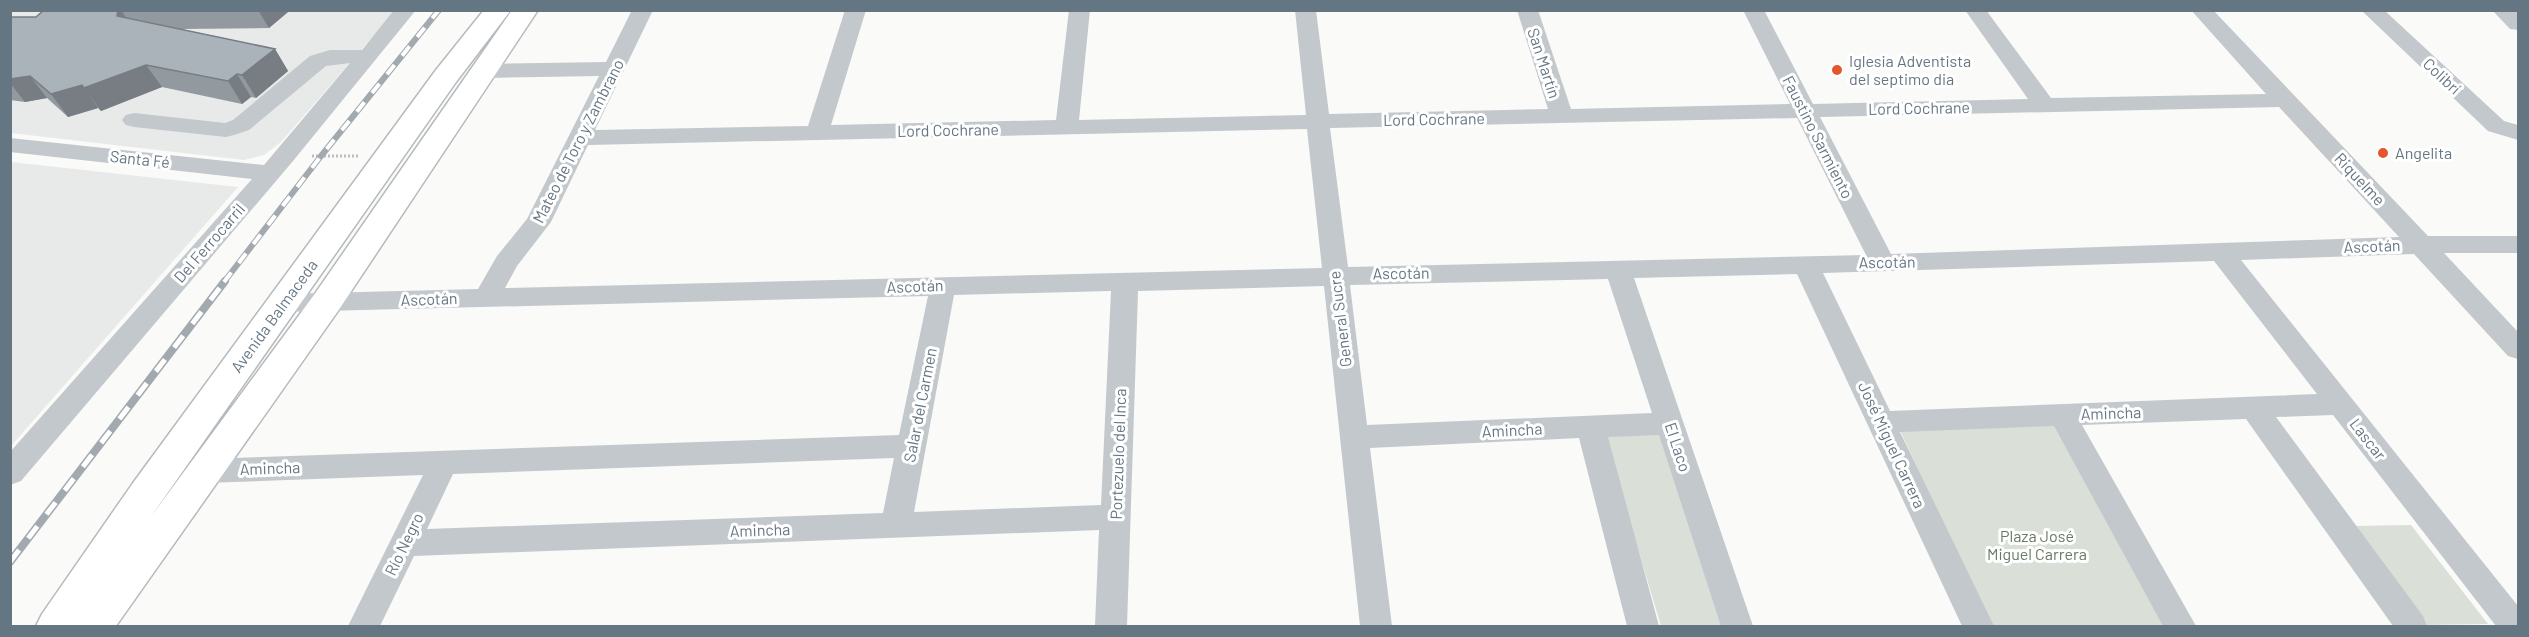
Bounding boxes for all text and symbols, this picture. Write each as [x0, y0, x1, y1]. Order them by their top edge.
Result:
street label: San Martín [1524, 25, 1565, 100]
place label: Iglesia Adventista del septimo dia [1849, 51, 1971, 88]
street label: Colibrí [2420, 54, 2465, 98]
street label: Mateo de Toro y Zambrano [528, 56, 627, 226]
marker: Iglesia Adventista del septimo dia [1830, 63, 1844, 77]
street label: Faustino Sarmiento [1779, 72, 1858, 201]
street label: Lord Cochrane [1868, 97, 1970, 118]
street label: Lord Cochrane [1383, 108, 1485, 129]
street label: Lord Cochrane [897, 119, 999, 140]
place label: Angelita [2395, 143, 2452, 162]
street label: Santa Fé [109, 146, 171, 171]
marker: Angelita [2376, 146, 2390, 160]
street label: Riquelme [2331, 148, 2390, 209]
street label: Del Ferrocarril [169, 199, 248, 286]
street label: Ascotán [2343, 235, 2401, 256]
street label: Ascotán [1858, 252, 1916, 271]
street label: Avenida Balmaceda [226, 256, 321, 376]
street label: Ascotán [1372, 263, 1430, 282]
street label: General Sucre [1324, 270, 1355, 368]
street label: Ascotán [886, 275, 944, 296]
street label: Ascotán [400, 288, 458, 309]
street label: Salar del Carmen [899, 346, 940, 464]
street label: José Miguel Carrera [1855, 379, 1930, 511]
street label: Portezuelo del Inca [1106, 388, 1129, 520]
street label: Amincha [2080, 402, 2142, 423]
street label: Lascar [2346, 414, 2391, 463]
street label: Amincha [1481, 418, 1543, 441]
street label: El Laco [1662, 420, 1695, 474]
street label: Amincha [239, 457, 301, 478]
street label: Río Negro [380, 509, 427, 578]
street label: Amincha [729, 519, 791, 540]
park label: Plaza José Miguel Carrera [1987, 526, 2087, 563]

